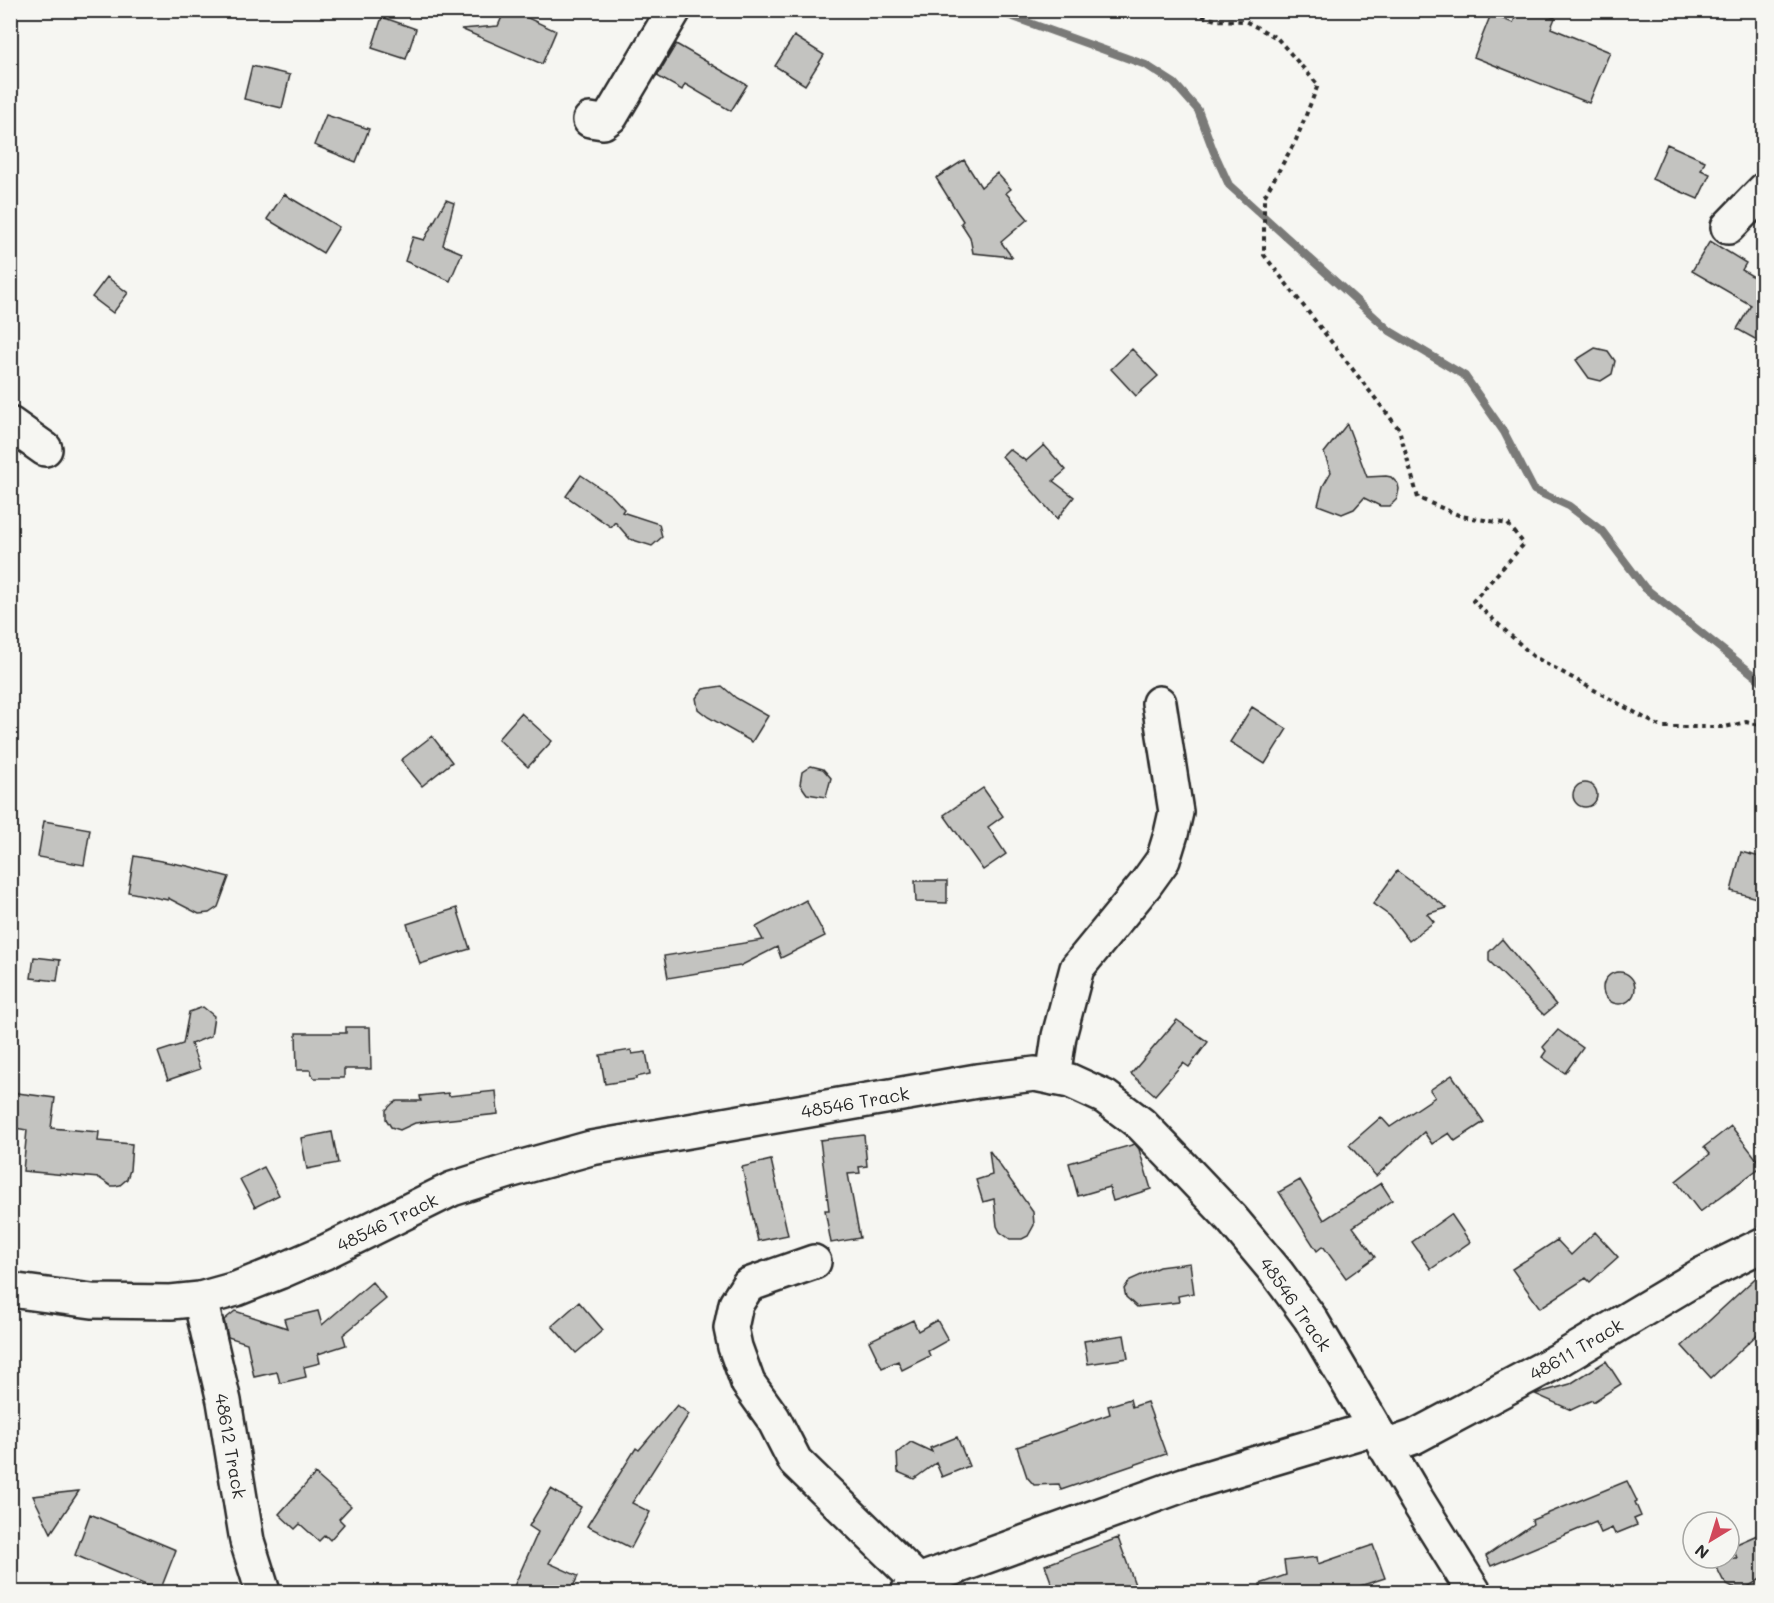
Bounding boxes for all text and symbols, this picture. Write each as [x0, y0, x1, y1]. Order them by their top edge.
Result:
street label: 48546 Track [799, 1081, 911, 1123]
street label: 48546 Track [332, 1187, 442, 1257]
street label: 48546 Track [1255, 1252, 1337, 1356]
street label: 48611 Track [1525, 1312, 1627, 1386]
street label: 48612 Track [210, 1391, 252, 1501]
north arrow [1681, 1510, 1741, 1570]
text: N [1690, 1540, 1713, 1564]

